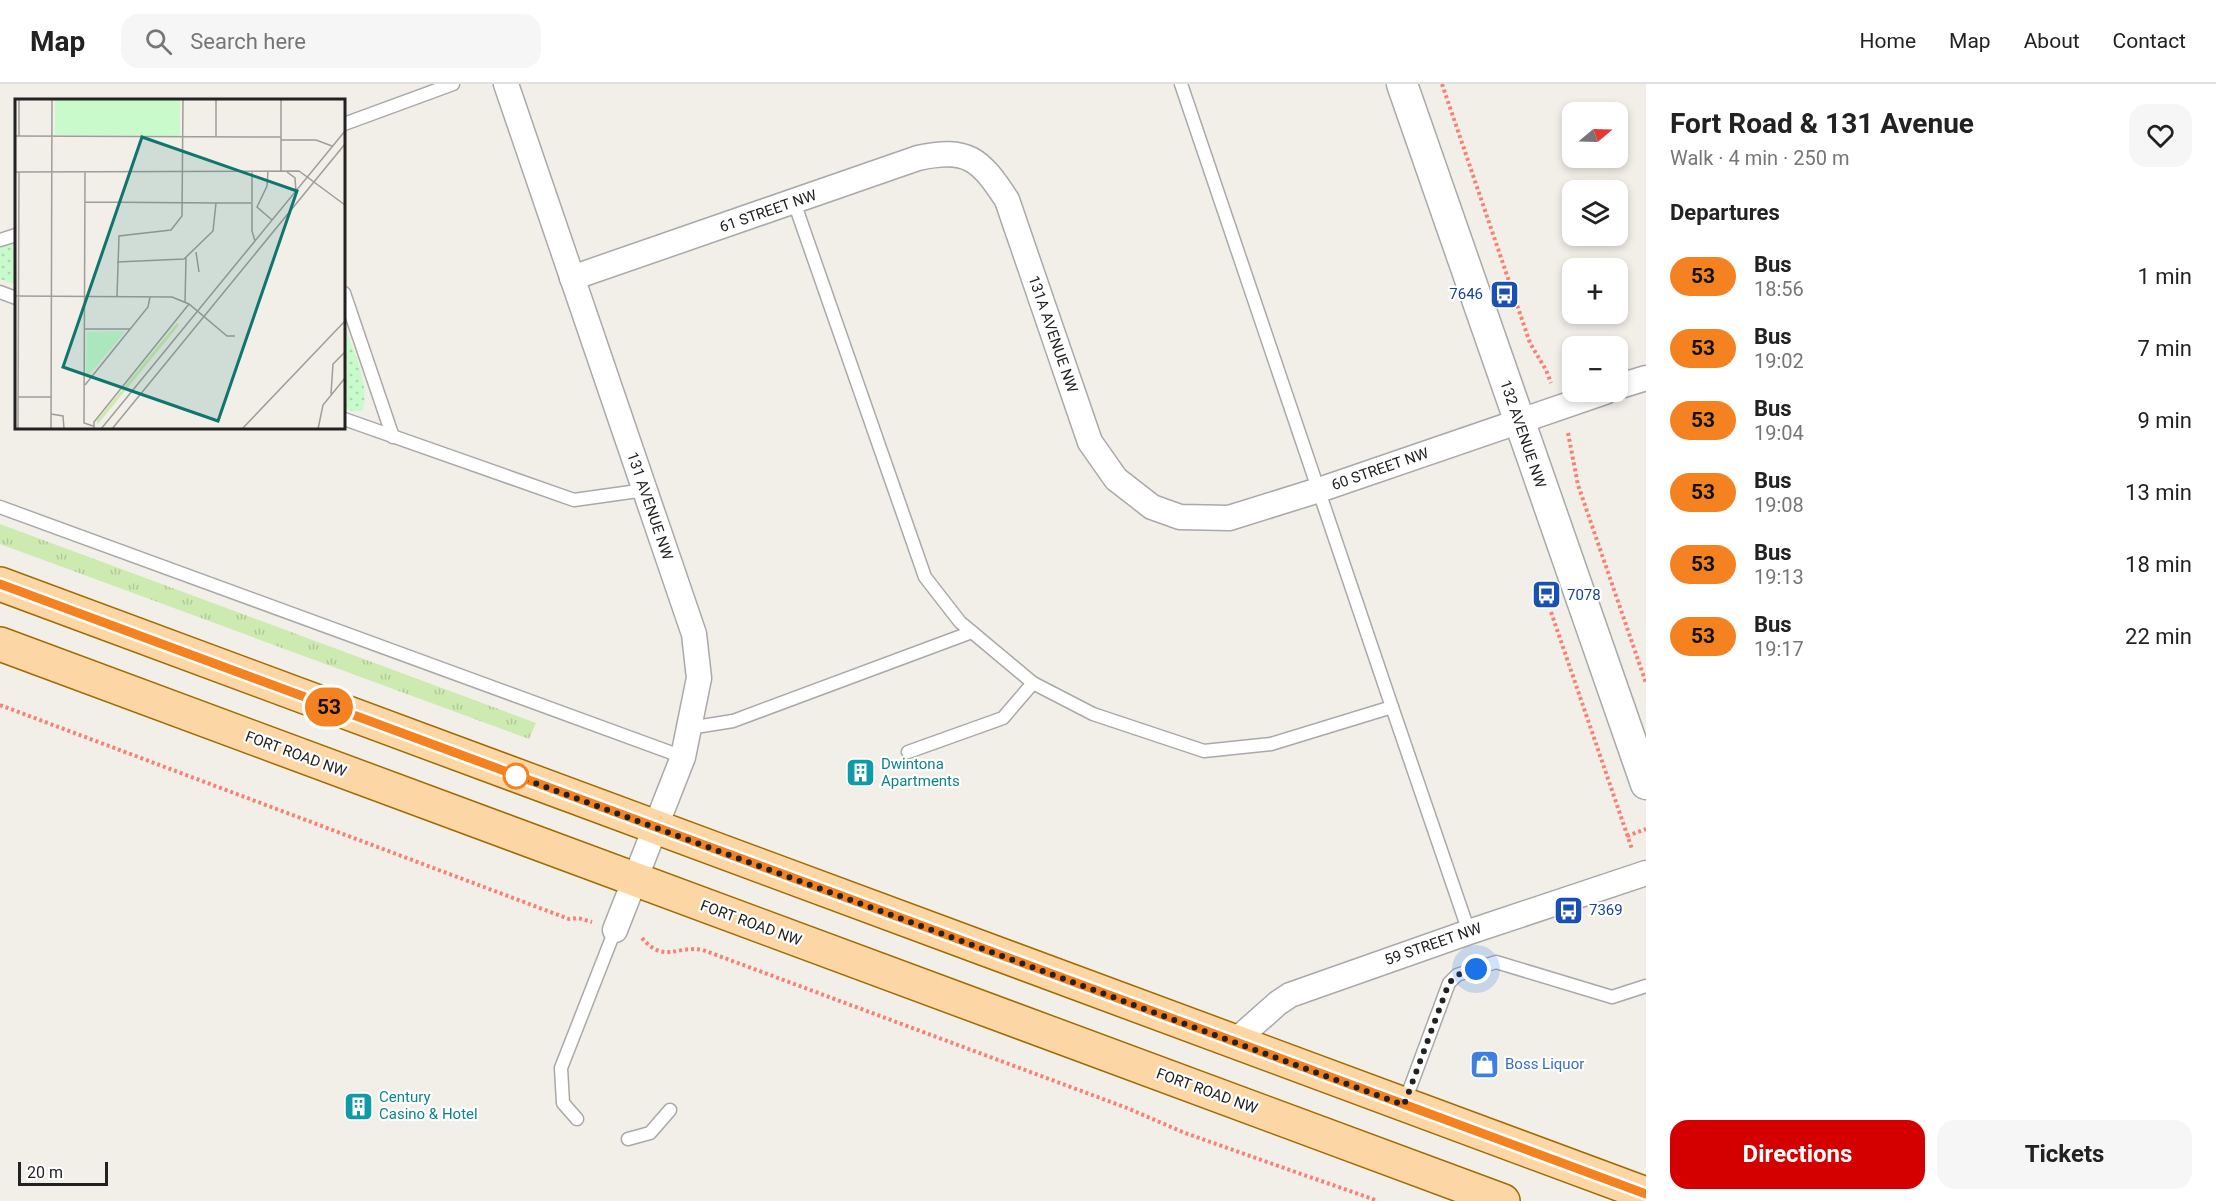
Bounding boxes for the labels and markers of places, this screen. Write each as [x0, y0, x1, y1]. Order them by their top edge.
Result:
bus stop icon: 7646 [1488, 278, 1520, 310]
place label: 7646 [1449, 285, 1483, 303]
bus stop icon: 7078 [1530, 579, 1562, 611]
place label: 7078 [1567, 586, 1601, 604]
place label: Dwintona Apartments [881, 755, 960, 790]
building icon: Dwintona Apartments [844, 757, 876, 789]
unlabelled marker [503, 763, 529, 789]
bus stop icon: 7369 [1552, 894, 1584, 926]
place label: 7369 [1589, 901, 1623, 919]
shop icon: Boss Liquor [1468, 1048, 1500, 1080]
place label: Boss Liquor [1505, 1055, 1584, 1073]
place label: Century Casino & Hotel [379, 1088, 478, 1123]
building icon: Century Casino & Hotel [342, 1090, 374, 1122]

